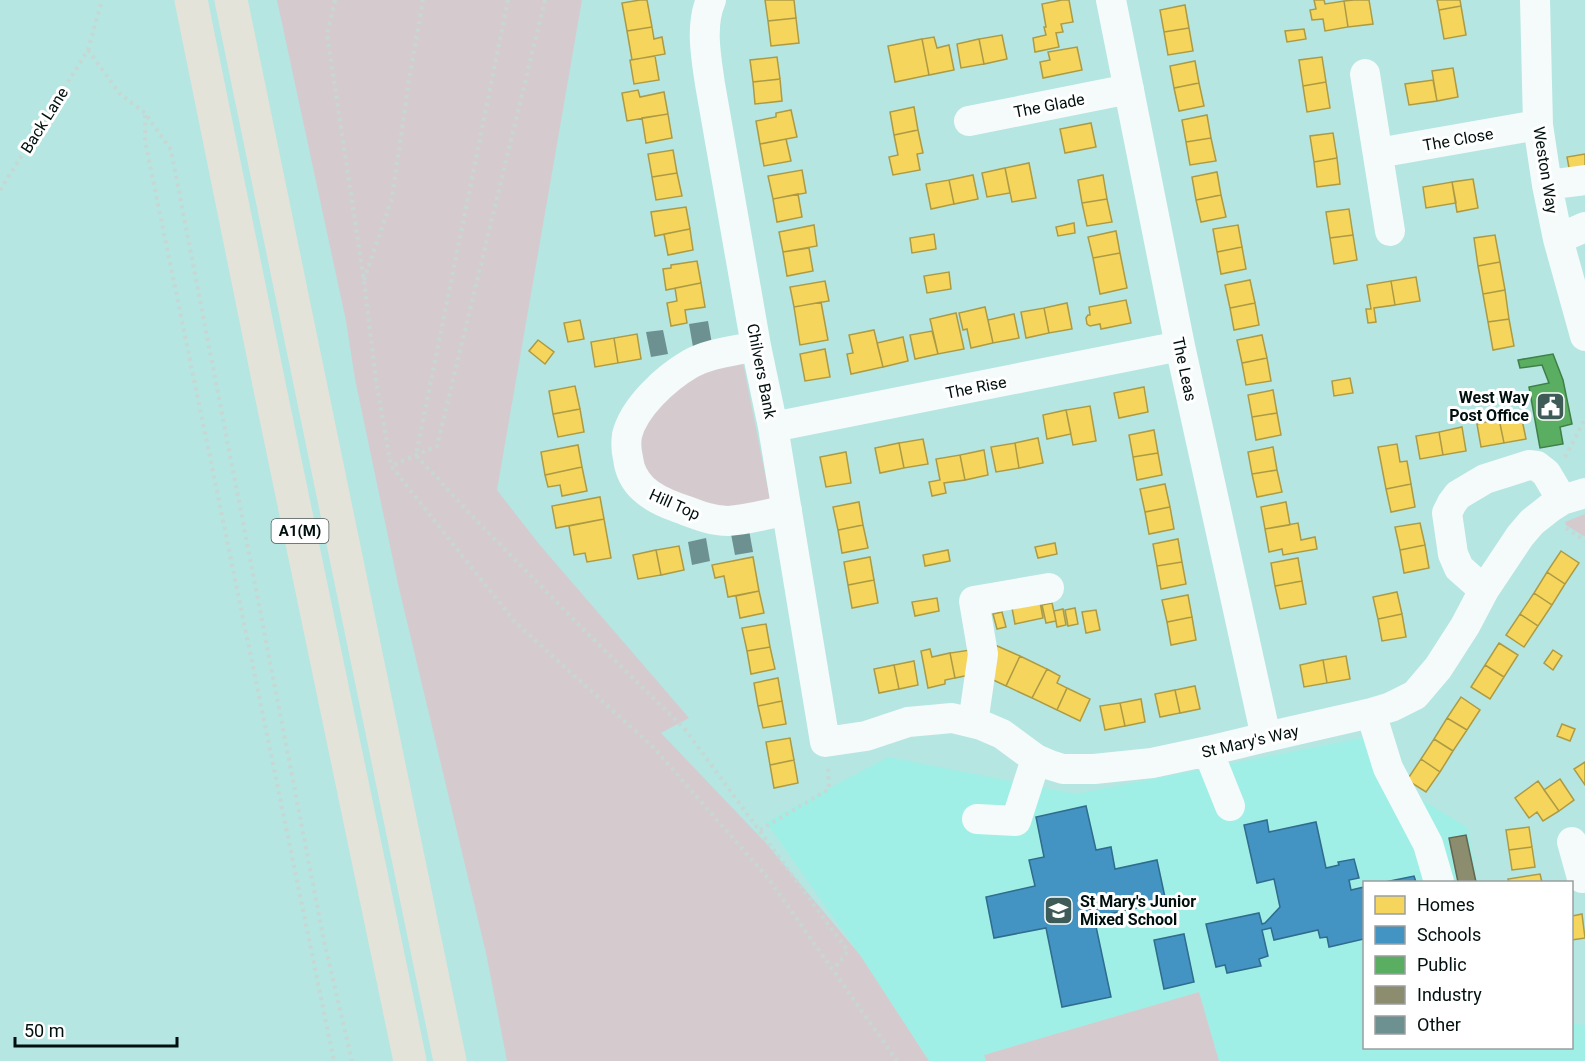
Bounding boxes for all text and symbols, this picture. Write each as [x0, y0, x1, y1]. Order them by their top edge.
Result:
street label: Back Lane [17, 84, 72, 157]
street label: The Glade [1012, 89, 1086, 122]
street label: The Close [1421, 124, 1495, 155]
street label: Weston Way [1529, 125, 1562, 215]
street label: Chilvers Bank [743, 322, 780, 421]
street label: The Leas [1168, 335, 1201, 403]
street label: The Rise [944, 372, 1008, 403]
place label: West Way Post Office [1449, 388, 1530, 425]
public building icon: West Way Post Office [1534, 390, 1566, 422]
street label: Hill Top [646, 485, 703, 524]
road number: A1(M) [272, 519, 328, 543]
street label: St Mary's Way [1200, 721, 1301, 762]
legend [1363, 881, 1573, 1049]
place label: St Mary's Junior Mixed School [1080, 892, 1196, 929]
school or university icon: St Mary's Junior Mixed School [1043, 894, 1075, 926]
text: Homes [1417, 894, 1475, 915]
text: Schools [1417, 924, 1481, 945]
text: Public [1417, 954, 1467, 975]
text: Industry [1417, 984, 1482, 1005]
scale bar [15, 1010, 177, 1048]
text: Other [1417, 1014, 1461, 1035]
text: 50 m [24, 1020, 64, 1041]

